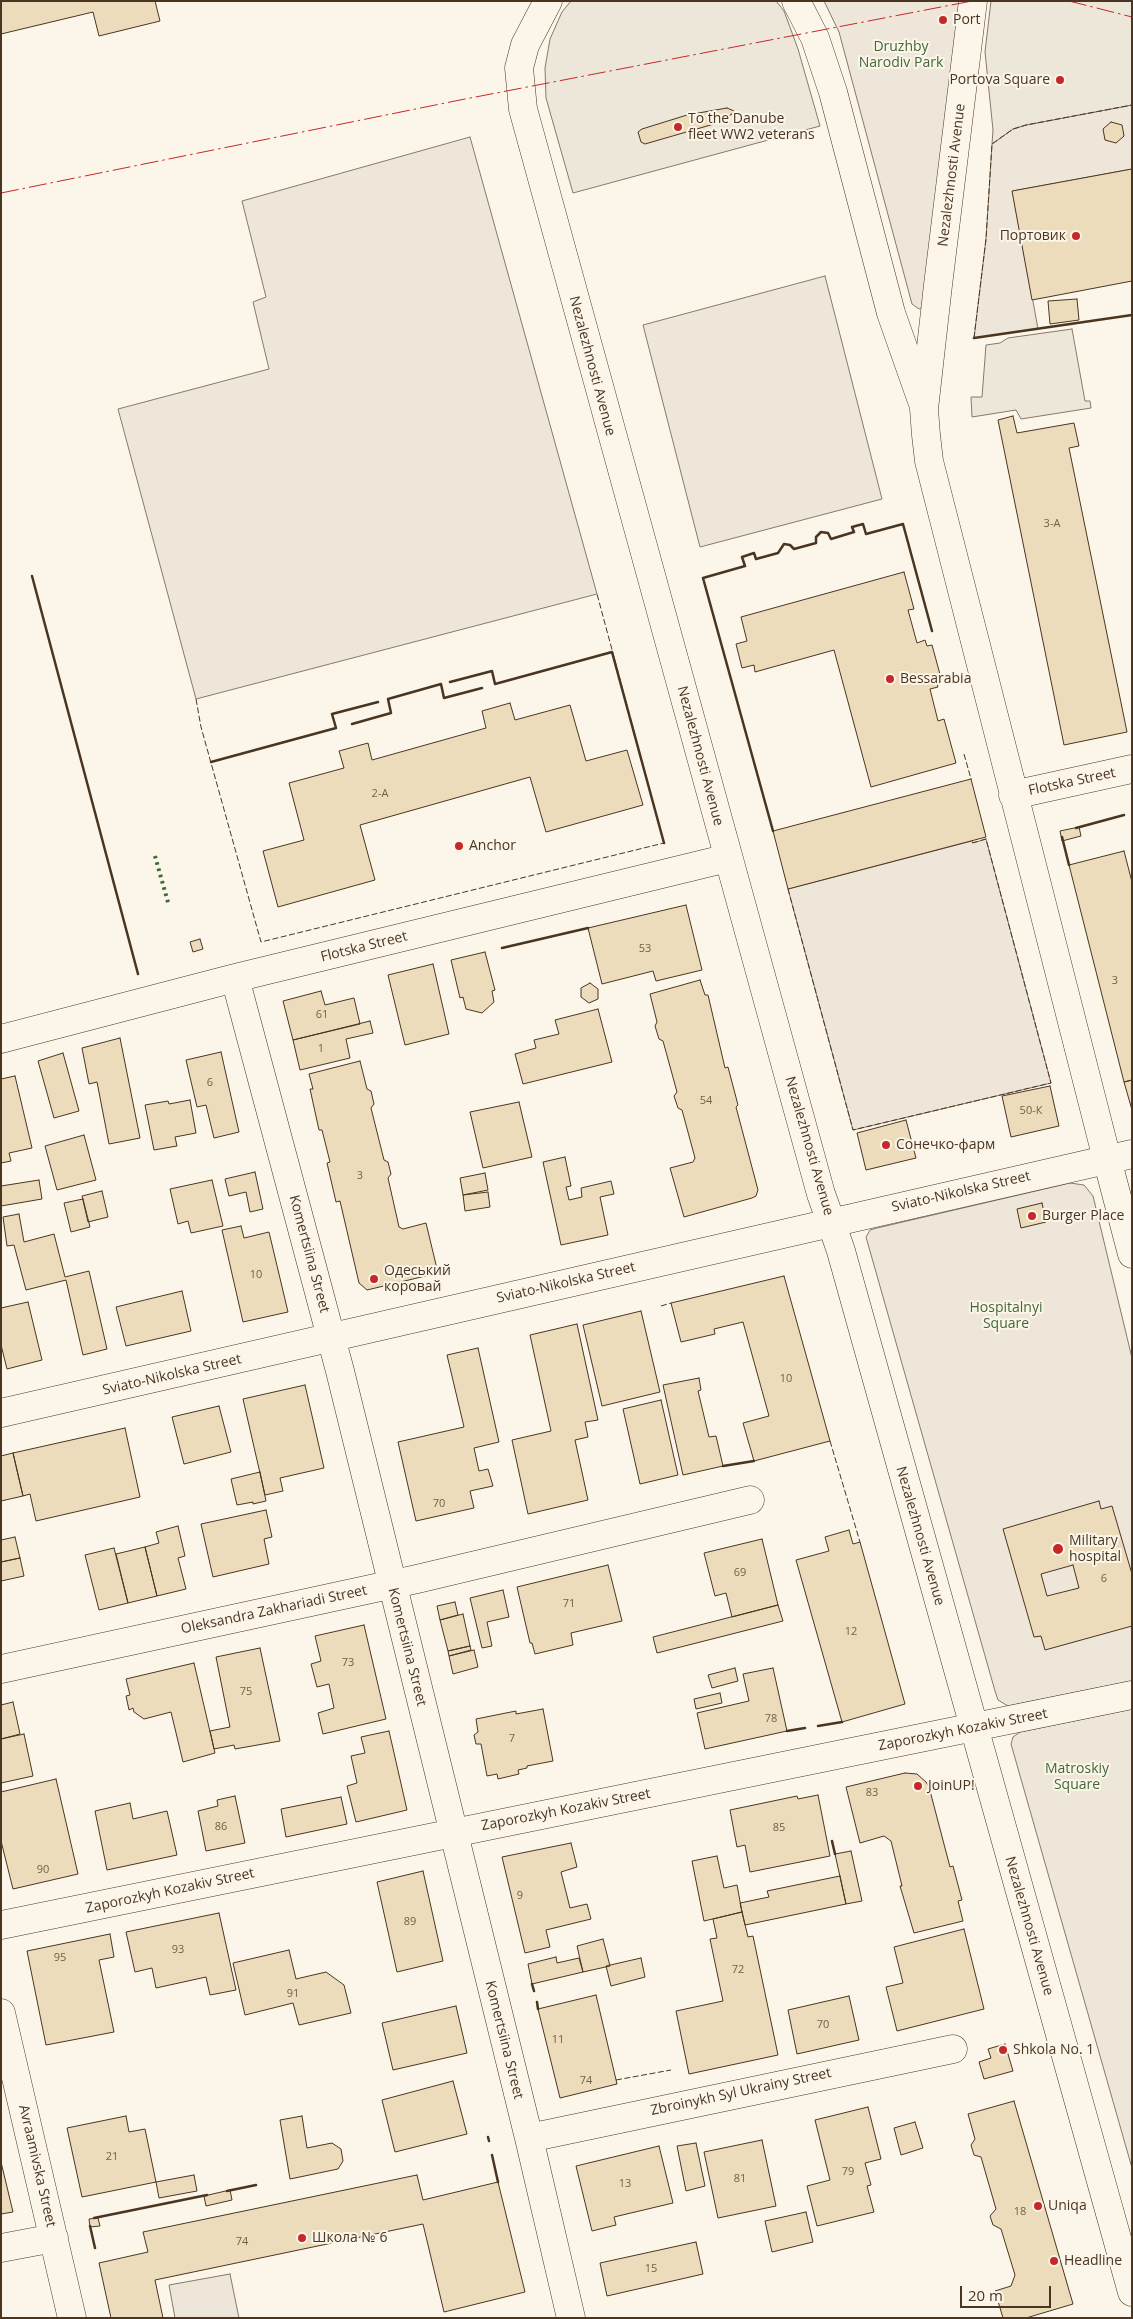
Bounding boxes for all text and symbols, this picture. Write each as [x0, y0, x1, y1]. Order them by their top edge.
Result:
place label: Port [953, 12, 981, 28]
marker: Port [937, 14, 949, 26]
park label: Druzhby Narodiv Park [859, 39, 943, 72]
place label: Portova Square [949, 72, 1050, 88]
marker: Portova Square [1054, 74, 1066, 86]
street label: Nezalezhnosti Avenue [935, 103, 969, 247]
place label: To the Danube fleet WW2 veterans [688, 111, 815, 144]
marker: To the Danube fleet WW2 veterans [672, 121, 684, 133]
place label: Портовик [1000, 228, 1066, 244]
marker: Портовик [1070, 230, 1082, 242]
street label: Nezalezhnosti Avenue [565, 294, 619, 438]
house number: 3-А [1044, 517, 1060, 531]
place label: Bessarabia [900, 671, 971, 687]
marker: Bessarabia [884, 673, 896, 685]
street label: Nezalezhnosti Avenue [673, 684, 727, 828]
street label: Flotska Street [1027, 765, 1117, 799]
house number: 2-А [372, 787, 388, 801]
place label: Anchor [469, 838, 516, 854]
marker: Anchor [453, 840, 465, 852]
street label: Flotska Street [319, 928, 409, 966]
house number: 53 [639, 942, 651, 956]
house number: 3 [1112, 974, 1118, 988]
house number: 61 [316, 1008, 328, 1022]
house number: 1 [318, 1042, 324, 1056]
street label: Nezalezhnosti Avenue [781, 1075, 837, 1217]
house number: 6 [207, 1076, 213, 1090]
house number: 54 [700, 1094, 712, 1108]
house number: 50-К [1020, 1104, 1042, 1118]
place label: Сонечко-фарм [896, 1137, 995, 1153]
marker: Сонечко-фарм [880, 1139, 892, 1151]
street label: Sviato-Nikolska Street [890, 1168, 1032, 1216]
house number: 3 [357, 1169, 363, 1183]
street label: Komertsiina Street [285, 1193, 333, 1315]
place label: Burger Place [1042, 1208, 1124, 1224]
marker: Burger Place [1026, 1210, 1038, 1222]
street label: Sviato-Nikolska Street [495, 1259, 637, 1307]
place label: Одеський коровай [384, 1263, 451, 1295]
house number: 10 [250, 1268, 262, 1282]
marker: Одеський коровай [368, 1273, 380, 1285]
park label: Hospitalnyi Square [970, 1300, 1042, 1332]
street label: Sviato-Nikolska Street [101, 1351, 243, 1399]
house number: 10 [780, 1372, 792, 1386]
street label: Nezalezhnosti Avenue [892, 1465, 948, 1607]
house number: 70 [433, 1497, 445, 1511]
place label: Military hospital [1069, 1533, 1121, 1565]
marker: Military hospital [1051, 1542, 1065, 1556]
house number: 69 [734, 1566, 746, 1580]
house number: 6 [1101, 1572, 1107, 1586]
street label: Oleksandra Zakhariadi Street [179, 1582, 369, 1638]
street label: Komertsiina Street [384, 1586, 430, 1708]
house number: 71 [563, 1597, 575, 1611]
house number: 12 [845, 1625, 857, 1639]
house number: 73 [342, 1656, 354, 1670]
house number: 75 [240, 1685, 252, 1699]
street label: Zaporozkyh Kozakiv Street [877, 1705, 1049, 1755]
house number: 78 [765, 1712, 777, 1726]
house number: 7 [509, 1732, 515, 1746]
park label: Matroskiy Square [1045, 1761, 1109, 1794]
place label: JoinUP! [928, 1778, 975, 1794]
marker: JoinUP! [912, 1780, 924, 1792]
street label: Zaporozkyh Kozakiv Street [480, 1785, 652, 1835]
house number: 83 [866, 1786, 878, 1800]
house number: 86 [215, 1820, 227, 1834]
house number: 85 [773, 1821, 785, 1835]
street label: Nezalezhnosti Avenue [1001, 1855, 1057, 1997]
house number: 90 [37, 1863, 49, 1877]
street label: Zaporozkyh Kozakiv Street [84, 1865, 256, 1917]
house number: 9 [517, 1889, 523, 1903]
house number: 89 [404, 1915, 416, 1929]
house number: 93 [172, 1943, 184, 1957]
house number: 95 [54, 1951, 66, 1965]
house number: 72 [732, 1963, 744, 1977]
street label: Komertsiina Street [481, 1979, 527, 2101]
house number: 91 [287, 1987, 299, 2001]
house number: 70 [817, 2018, 829, 2032]
house number: 11 [552, 2033, 564, 2047]
place label: Shkola No. 1 [1013, 2042, 1094, 2058]
marker: Shkola No. 1 [997, 2044, 1009, 2056]
street label: Zbroinykh Syl Ukrainy Street [649, 2065, 833, 2119]
house number: 74 [580, 2074, 592, 2088]
street label: Avraamivska Street [15, 2103, 59, 2229]
house number: 21 [106, 2150, 118, 2164]
house number: 79 [842, 2165, 854, 2179]
house number: 81 [734, 2172, 746, 2186]
house number: 13 [619, 2177, 631, 2191]
place label: Uniqa [1048, 2198, 1087, 2214]
marker: Uniqa [1032, 2200, 1044, 2212]
house number: 18 [1014, 2205, 1026, 2219]
place label: Школа № 6 [312, 2230, 387, 2246]
marker: Школа № 6 [296, 2232, 308, 2244]
house number: 74 [236, 2235, 248, 2249]
place label: Headline [1064, 2253, 1122, 2269]
marker: Headline [1048, 2255, 1060, 2267]
house number: 15 [645, 2262, 657, 2276]
scale bar [963, 2276, 1054, 2308]
text: 20 m [968, 2285, 1003, 2305]

